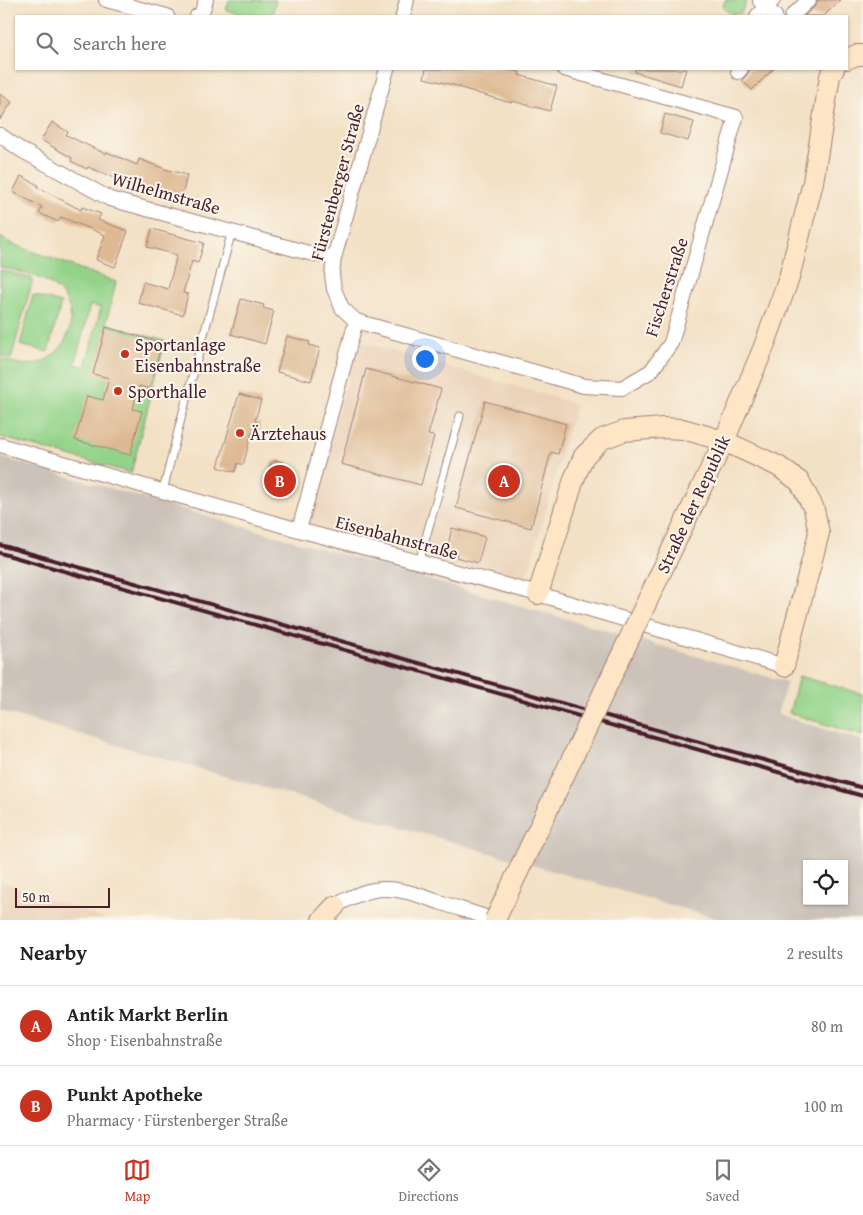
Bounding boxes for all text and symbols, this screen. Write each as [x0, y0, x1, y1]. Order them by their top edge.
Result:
search box [15, 15, 848, 70]
icon: search [33, 29, 61, 57]
text: Search here [73, 29, 167, 57]
street label: Fürstenberger Straße [303, 100, 371, 264]
street label: Wilhelmstraße [108, 165, 224, 221]
street label: Fischerstraße [637, 234, 695, 340]
place label: Sportanlage Eisenbahnstraße [135, 331, 261, 379]
your location [412, 346, 438, 372]
marker: Sportanlage Eisenbahnstraße [119, 348, 131, 360]
place label: Sporthalle [128, 378, 207, 405]
marker: Sporthalle [112, 385, 124, 397]
place label: Ärztehaus [250, 420, 327, 447]
marker: Ärztehaus [234, 427, 246, 439]
street label: Straße der Republik [649, 429, 737, 578]
pin: B [264, 462, 296, 500]
pin: A [488, 462, 520, 500]
street label: Eisenbahnstraße [333, 508, 461, 566]
map controls [803, 860, 848, 905]
button: locate [803, 860, 848, 905]
scale bar [15, 885, 110, 908]
text: 50 m [22, 887, 50, 907]
text: Nearby [20, 937, 87, 968]
text: 2 results [786, 941, 843, 965]
text: Antik Markt Berlin [67, 1000, 228, 1028]
text: A [31, 1014, 41, 1038]
text: 80 m [811, 1014, 843, 1038]
text: Shop · Eisenbahnstraße [67, 1028, 222, 1052]
text: Punkt Apotheke [67, 1080, 203, 1108]
text: B [31, 1094, 41, 1118]
text: 100 m [803, 1094, 843, 1118]
text: Pharmacy · Fürstenberger Straße [67, 1108, 288, 1132]
tab: Map [123, 1156, 151, 1206]
tab: Directions [398, 1156, 459, 1206]
tab: Saved [706, 1156, 740, 1206]

